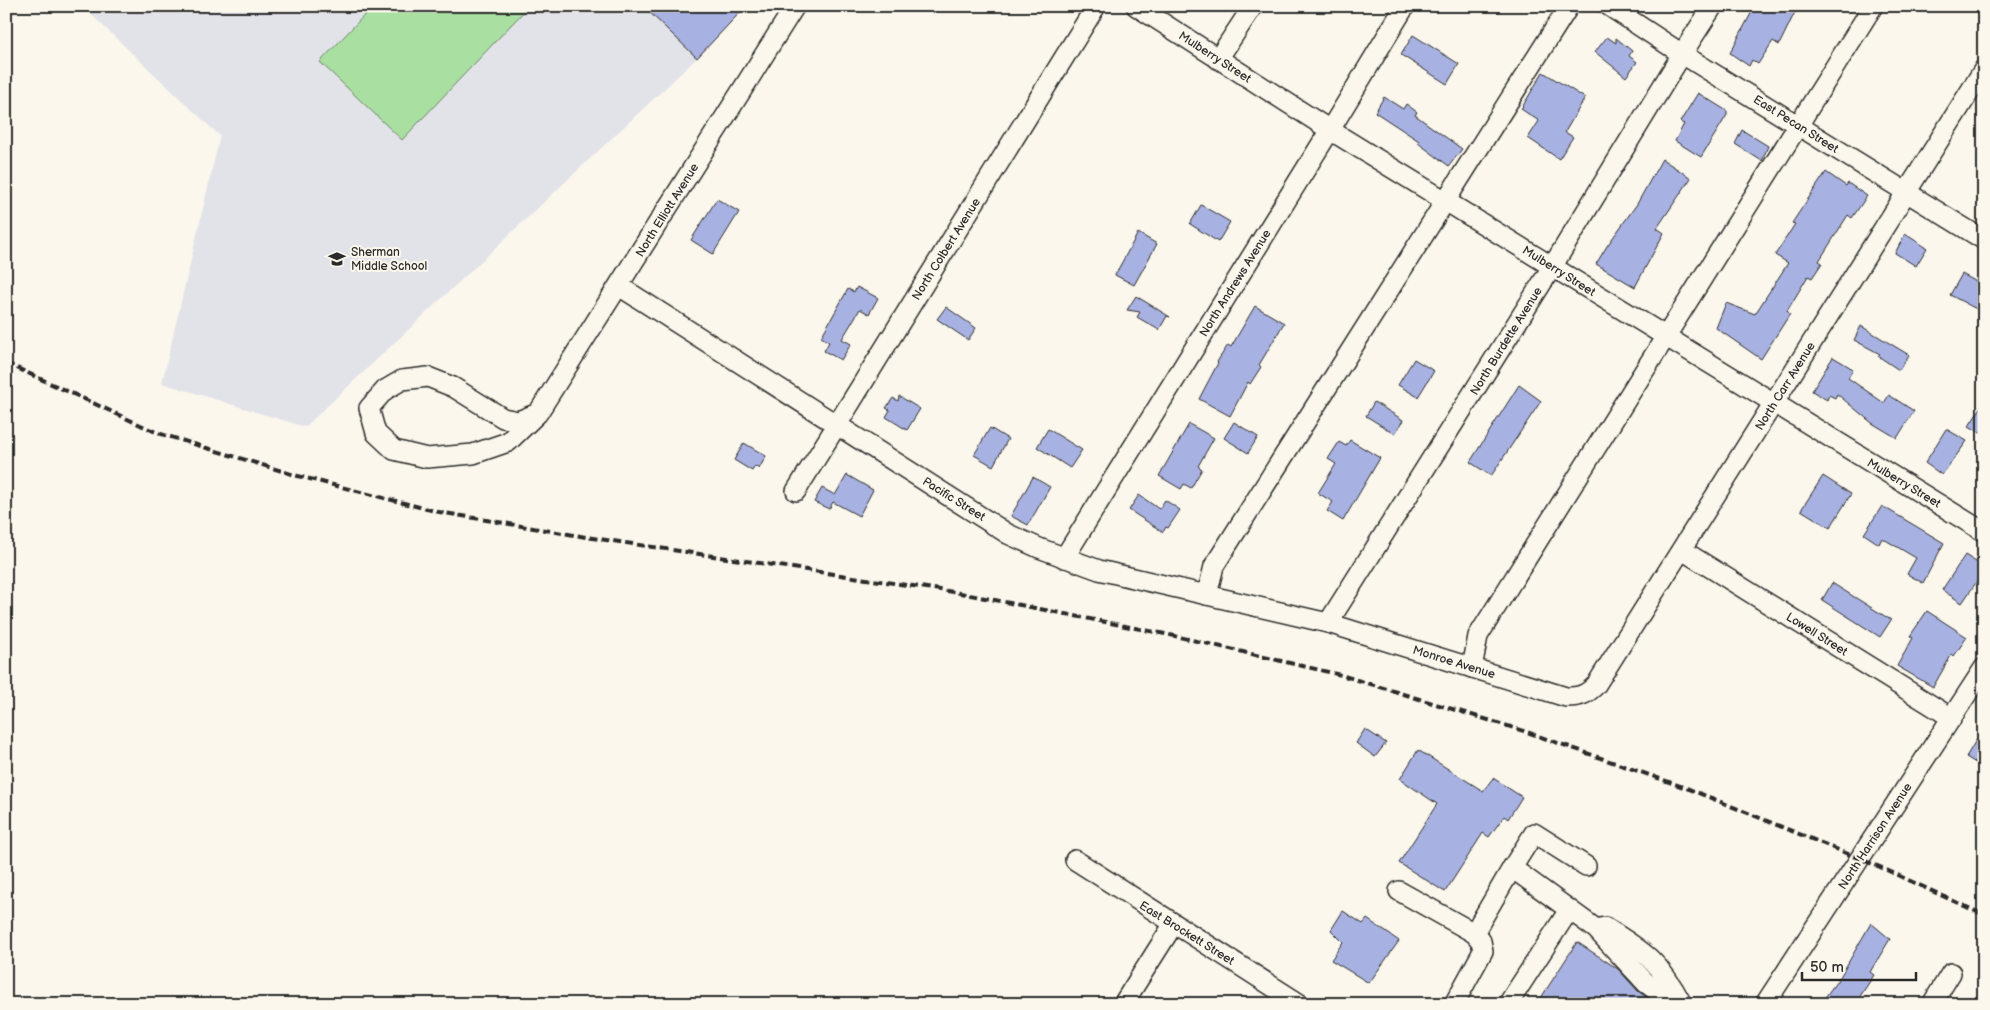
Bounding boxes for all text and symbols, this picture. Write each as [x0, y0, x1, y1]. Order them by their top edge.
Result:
street label: Mulberry Street [1176, 28, 1254, 87]
street label: East Pecan Street [1750, 92, 1841, 157]
street label: North Elliott Avenue [633, 161, 702, 260]
street label: North Colbert Avenue [909, 196, 984, 303]
street label: North Andrews Avenue [1196, 227, 1275, 340]
street label: Mulberry Street [1519, 243, 1598, 300]
place label: Sherman Middle School [351, 245, 427, 274]
school or university icon: Sherman Middle School [327, 249, 347, 269]
street label: North Burdette Avenue [1467, 284, 1546, 398]
street label: North Carr Avenue [1752, 339, 1819, 433]
street label: Mulberry Street [1864, 456, 1944, 512]
street label: Pacific Street [920, 474, 988, 525]
street label: Lowell Street [1783, 610, 1851, 659]
street label: Monroe Avenue [1411, 643, 1497, 682]
street label: North Harrison Avenue [1835, 780, 1915, 892]
street label: East Brockett Street [1136, 898, 1237, 969]
scale bar [1802, 950, 1916, 982]
text: 50 m [1810, 958, 1844, 977]

